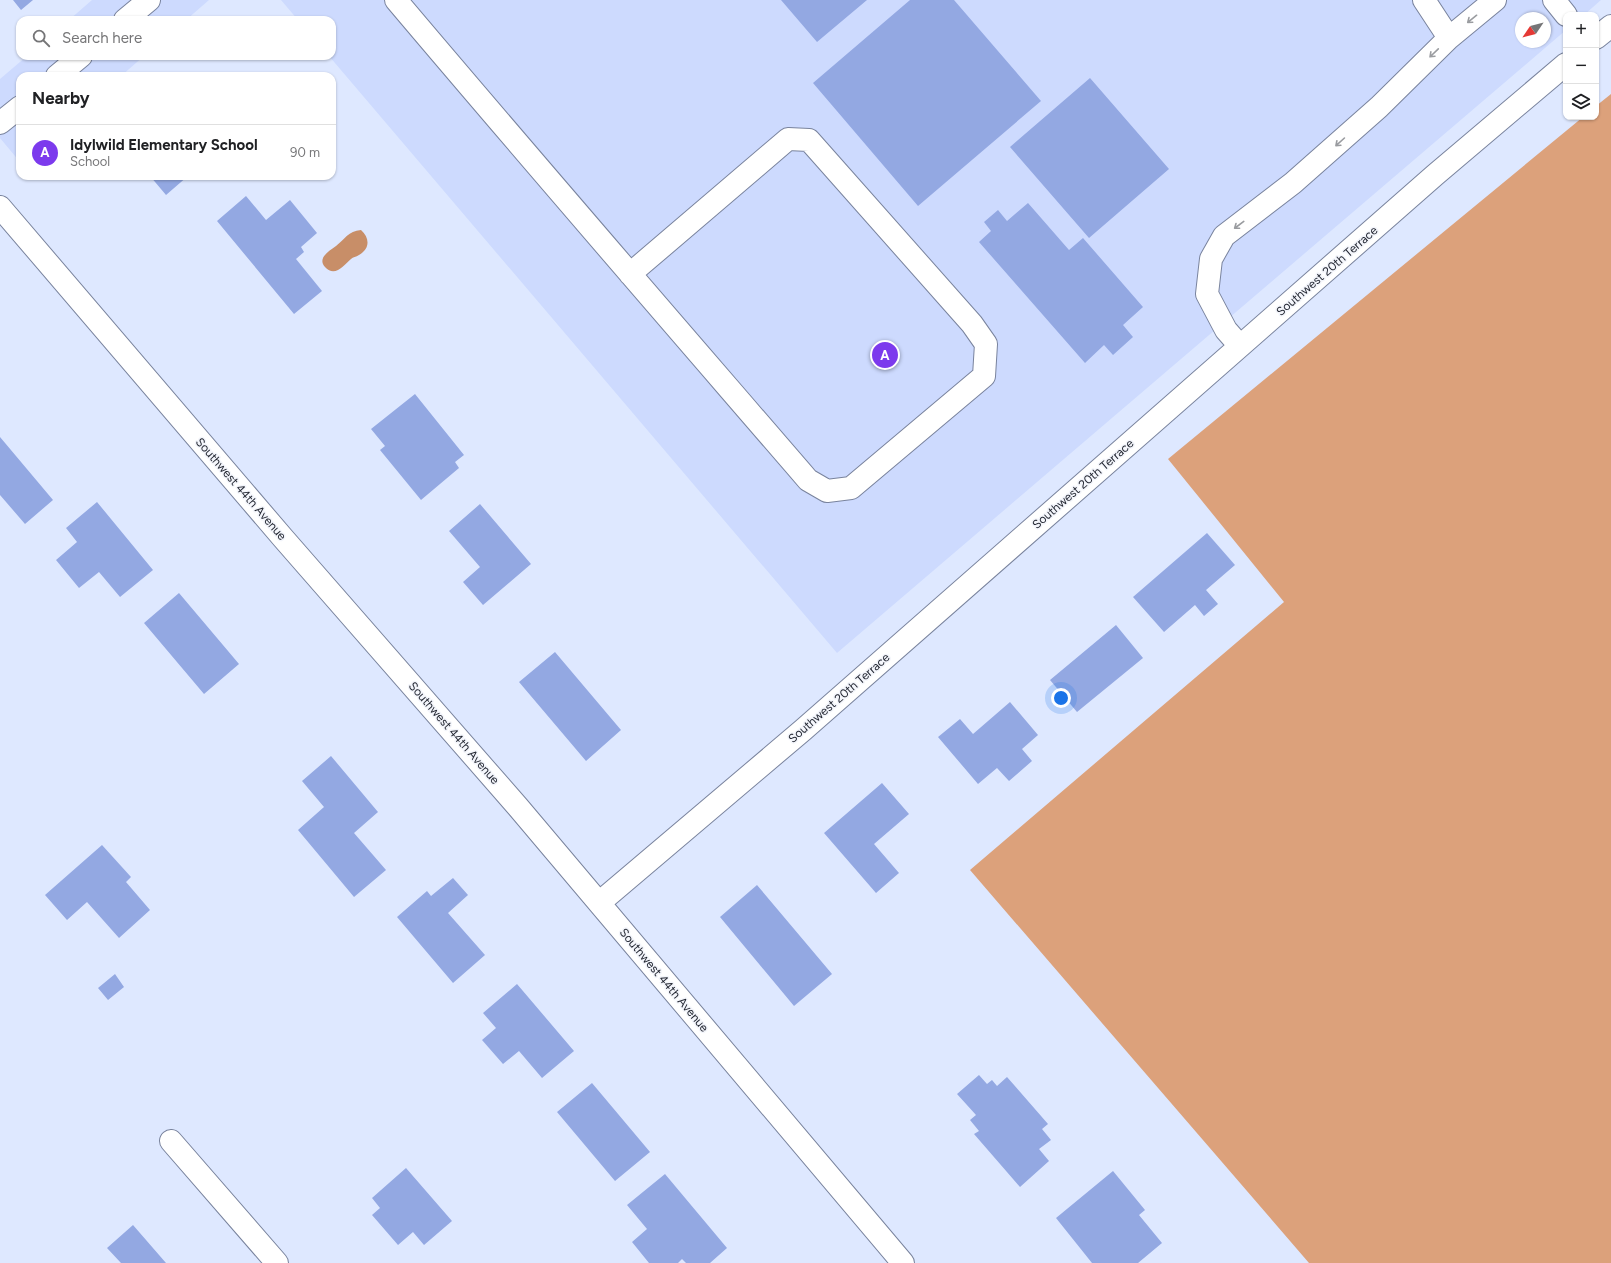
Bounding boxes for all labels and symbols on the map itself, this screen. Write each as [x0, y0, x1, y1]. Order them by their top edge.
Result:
north arrow [1515, 12, 1551, 48]
one-way arrow [1467, 14, 1478, 23]
one-way arrow [1429, 48, 1439, 58]
one-way arrow [1335, 137, 1345, 146]
one-way arrow [1234, 220, 1245, 229]
street label: Southwest 20th Terrace [1274, 223, 1381, 319]
pin: A [872, 340, 898, 370]
street label: Southwest 44th Avenue [193, 435, 289, 543]
street label: Southwest 20th Terrace [1030, 436, 1137, 532]
street label: Southwest 20th Terrace [786, 650, 893, 746]
street label: Southwest 44th Avenue [406, 679, 502, 787]
your location [1051, 688, 1071, 708]
street label: Southwest 44th Avenue [617, 925, 712, 1035]

